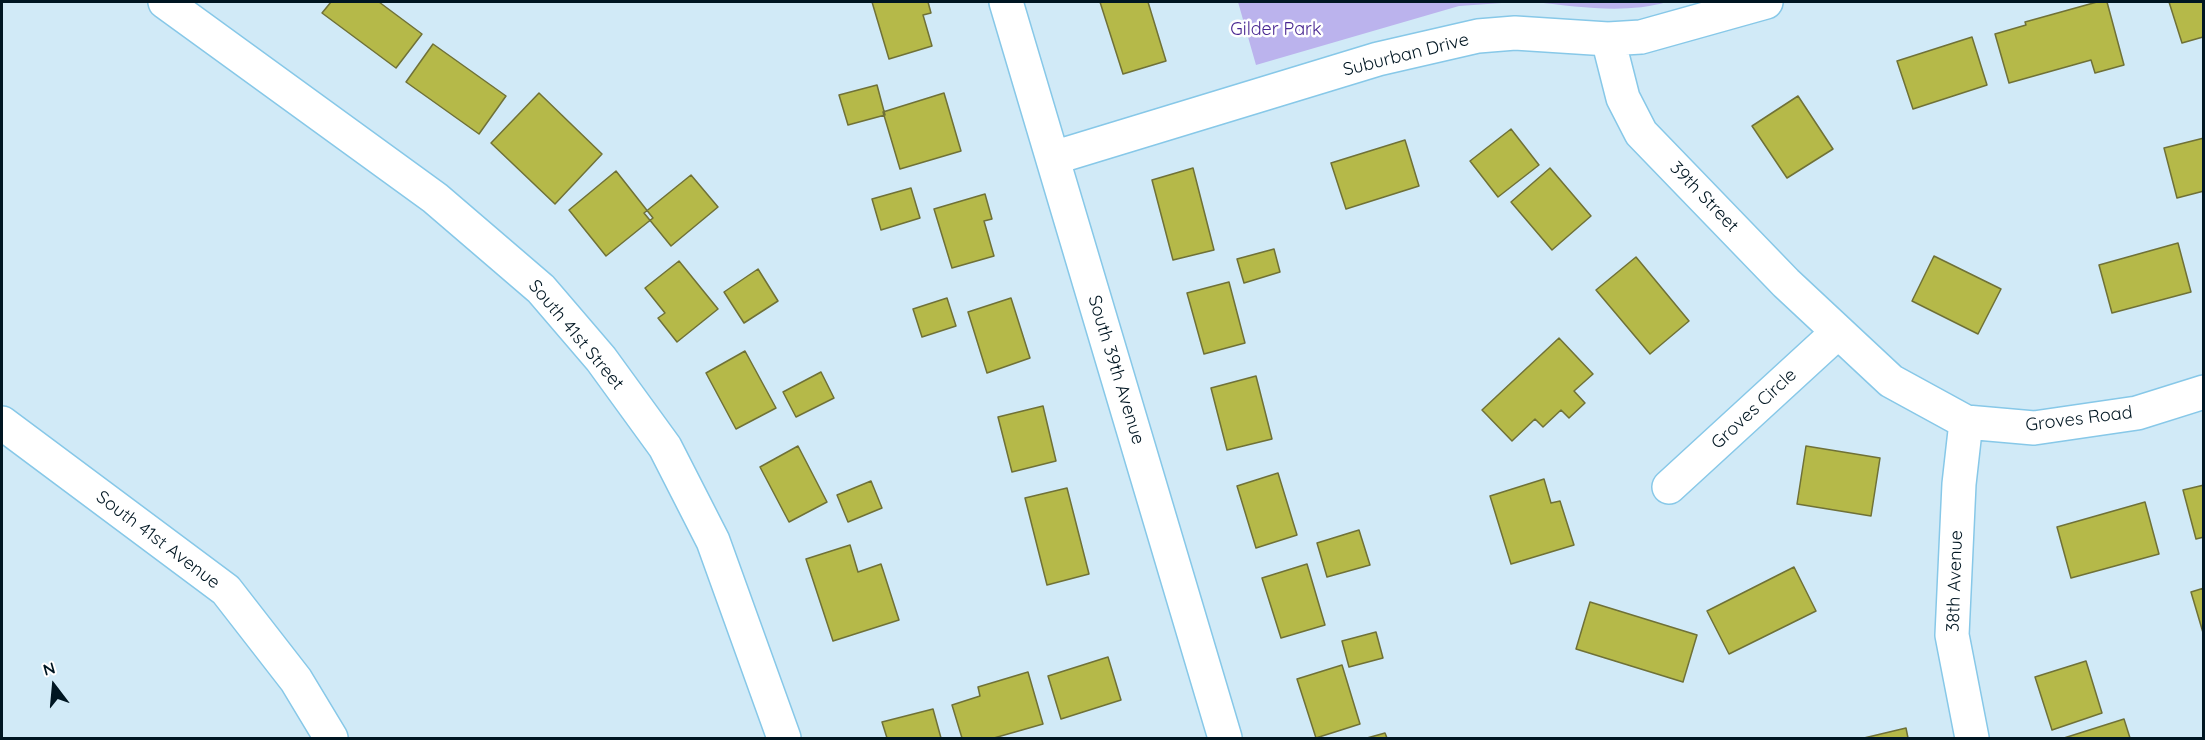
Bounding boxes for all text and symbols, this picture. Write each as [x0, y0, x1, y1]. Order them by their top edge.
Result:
park label: Gilder Park [1230, 19, 1322, 41]
street label: Suburban Drive [1341, 29, 1471, 81]
street label: 39th Street [1665, 157, 1743, 237]
street label: South 41st Street [524, 276, 628, 394]
street label: South 39th Avenue [1083, 293, 1149, 447]
street label: Groves Circle [1707, 364, 1801, 454]
street label: Groves Road [2024, 402, 2134, 436]
street label: South 41st Avenue [92, 486, 224, 594]
street label: 38th Avenue [1942, 530, 1968, 632]
north arrow [24, 656, 84, 716]
text: N [41, 657, 57, 680]

